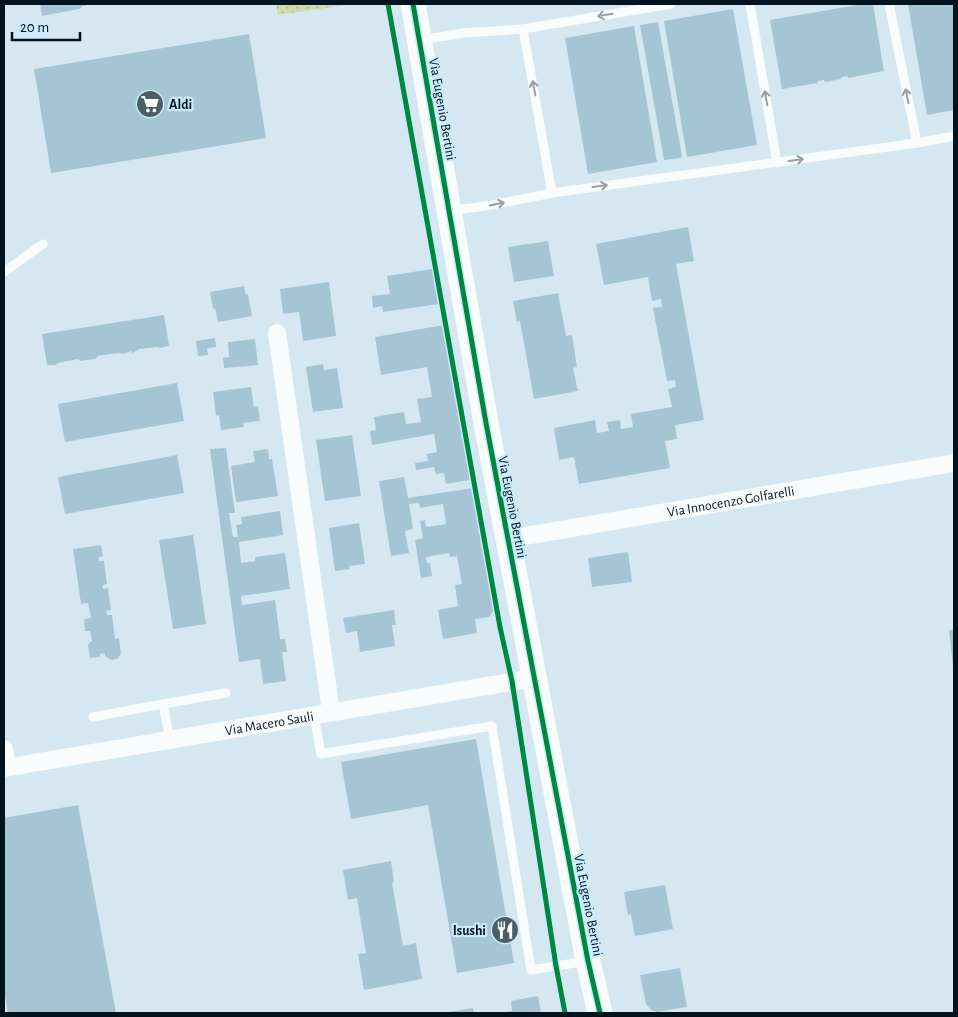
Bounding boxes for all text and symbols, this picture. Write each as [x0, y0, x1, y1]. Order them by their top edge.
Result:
scale bar [12, 10, 80, 42]
one-way arrow [598, 11, 614, 21]
text: 20 m [20, 20, 49, 35]
street label: Via Eugenio Bertini [426, 57, 458, 161]
one-way arrow [528, 80, 538, 96]
one-way arrow [902, 88, 911, 104]
supermarket icon: Aldi [135, 89, 165, 119]
one-way arrow [760, 90, 770, 106]
place label: Aldi [169, 98, 192, 112]
one-way arrow [788, 155, 804, 165]
one-way arrow [592, 181, 608, 191]
one-way arrow [489, 198, 505, 208]
street label: Via Eugenio Bertini [495, 455, 529, 559]
street label: Via Innocenzo Golfarelli [666, 484, 796, 520]
street label: Via Macero Sauli [224, 710, 315, 738]
street label: Via Eugenio Bertini [571, 853, 605, 957]
restaurant icon: Isushi [490, 915, 520, 945]
place label: Isushi [453, 924, 486, 938]

